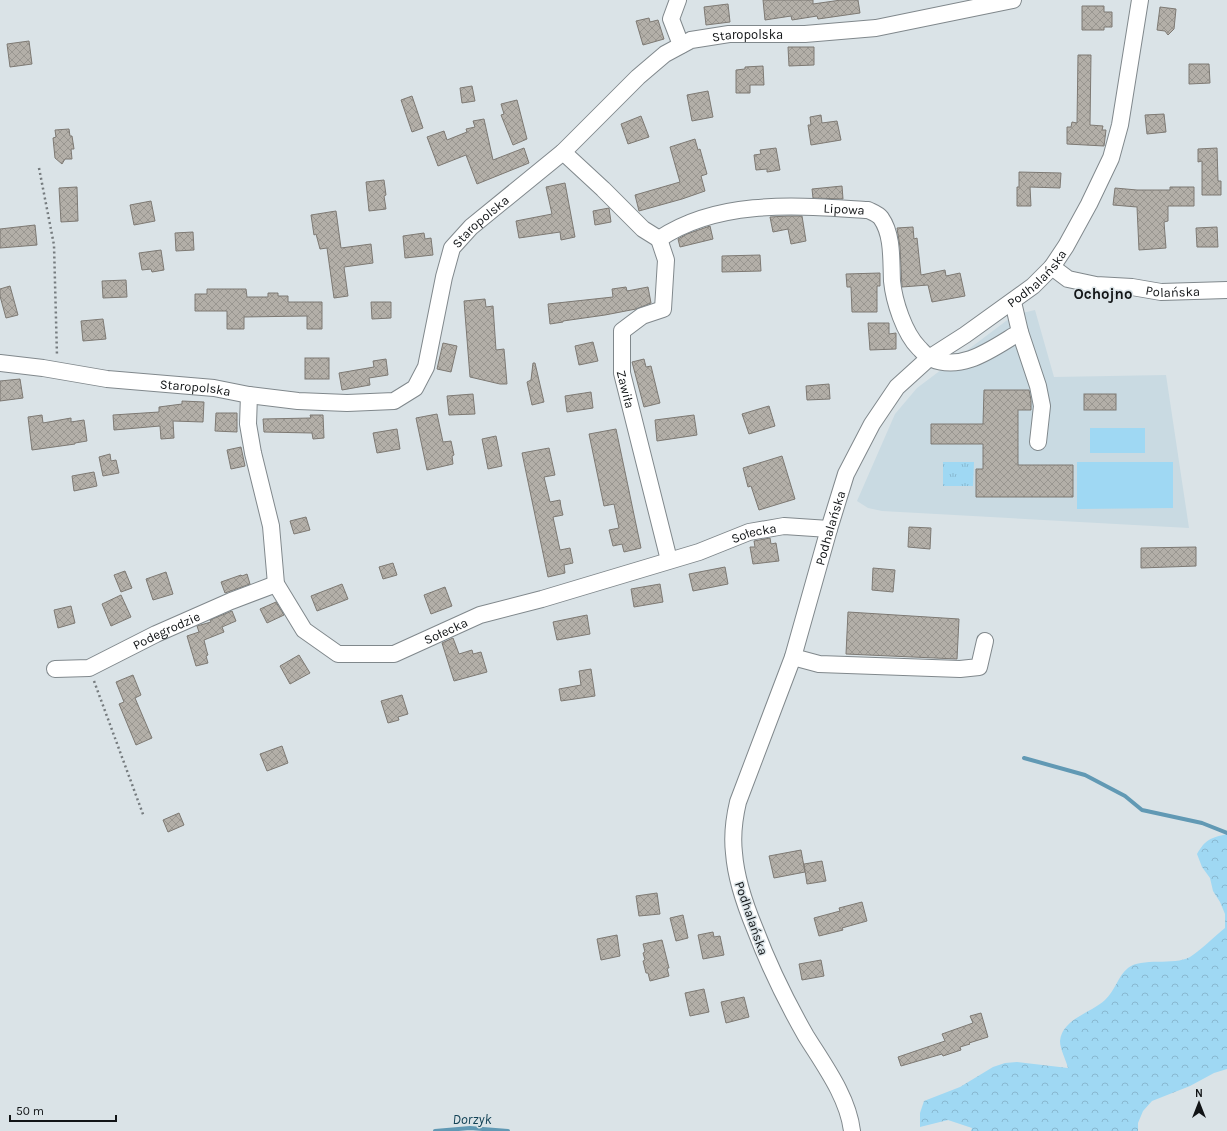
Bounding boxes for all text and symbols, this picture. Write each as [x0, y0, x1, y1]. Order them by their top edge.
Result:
street label: Staropolska [711, 27, 783, 45]
street label: Staropolska [449, 192, 512, 251]
street label: Lipowa [823, 200, 865, 218]
street label: Podhalańska [1004, 247, 1070, 310]
street label: Polańska [1145, 283, 1200, 300]
district label: Ochojno [1074, 285, 1132, 303]
street label: Zawiła [614, 369, 638, 410]
street label: Staropolska [159, 376, 232, 399]
street label: Podhalańska [812, 489, 848, 567]
street label: Sołecka [729, 520, 778, 546]
street label: Podegrodzie [130, 609, 203, 653]
street label: Sołecka [422, 615, 470, 647]
street label: Podhalańska [732, 879, 771, 957]
north arrow [1179, 1083, 1219, 1123]
text: N [1195, 1087, 1203, 1100]
scale bar [10, 1097, 116, 1123]
text: 50 m [16, 1104, 44, 1118]
water label: Dorzyk [452, 1111, 492, 1128]

